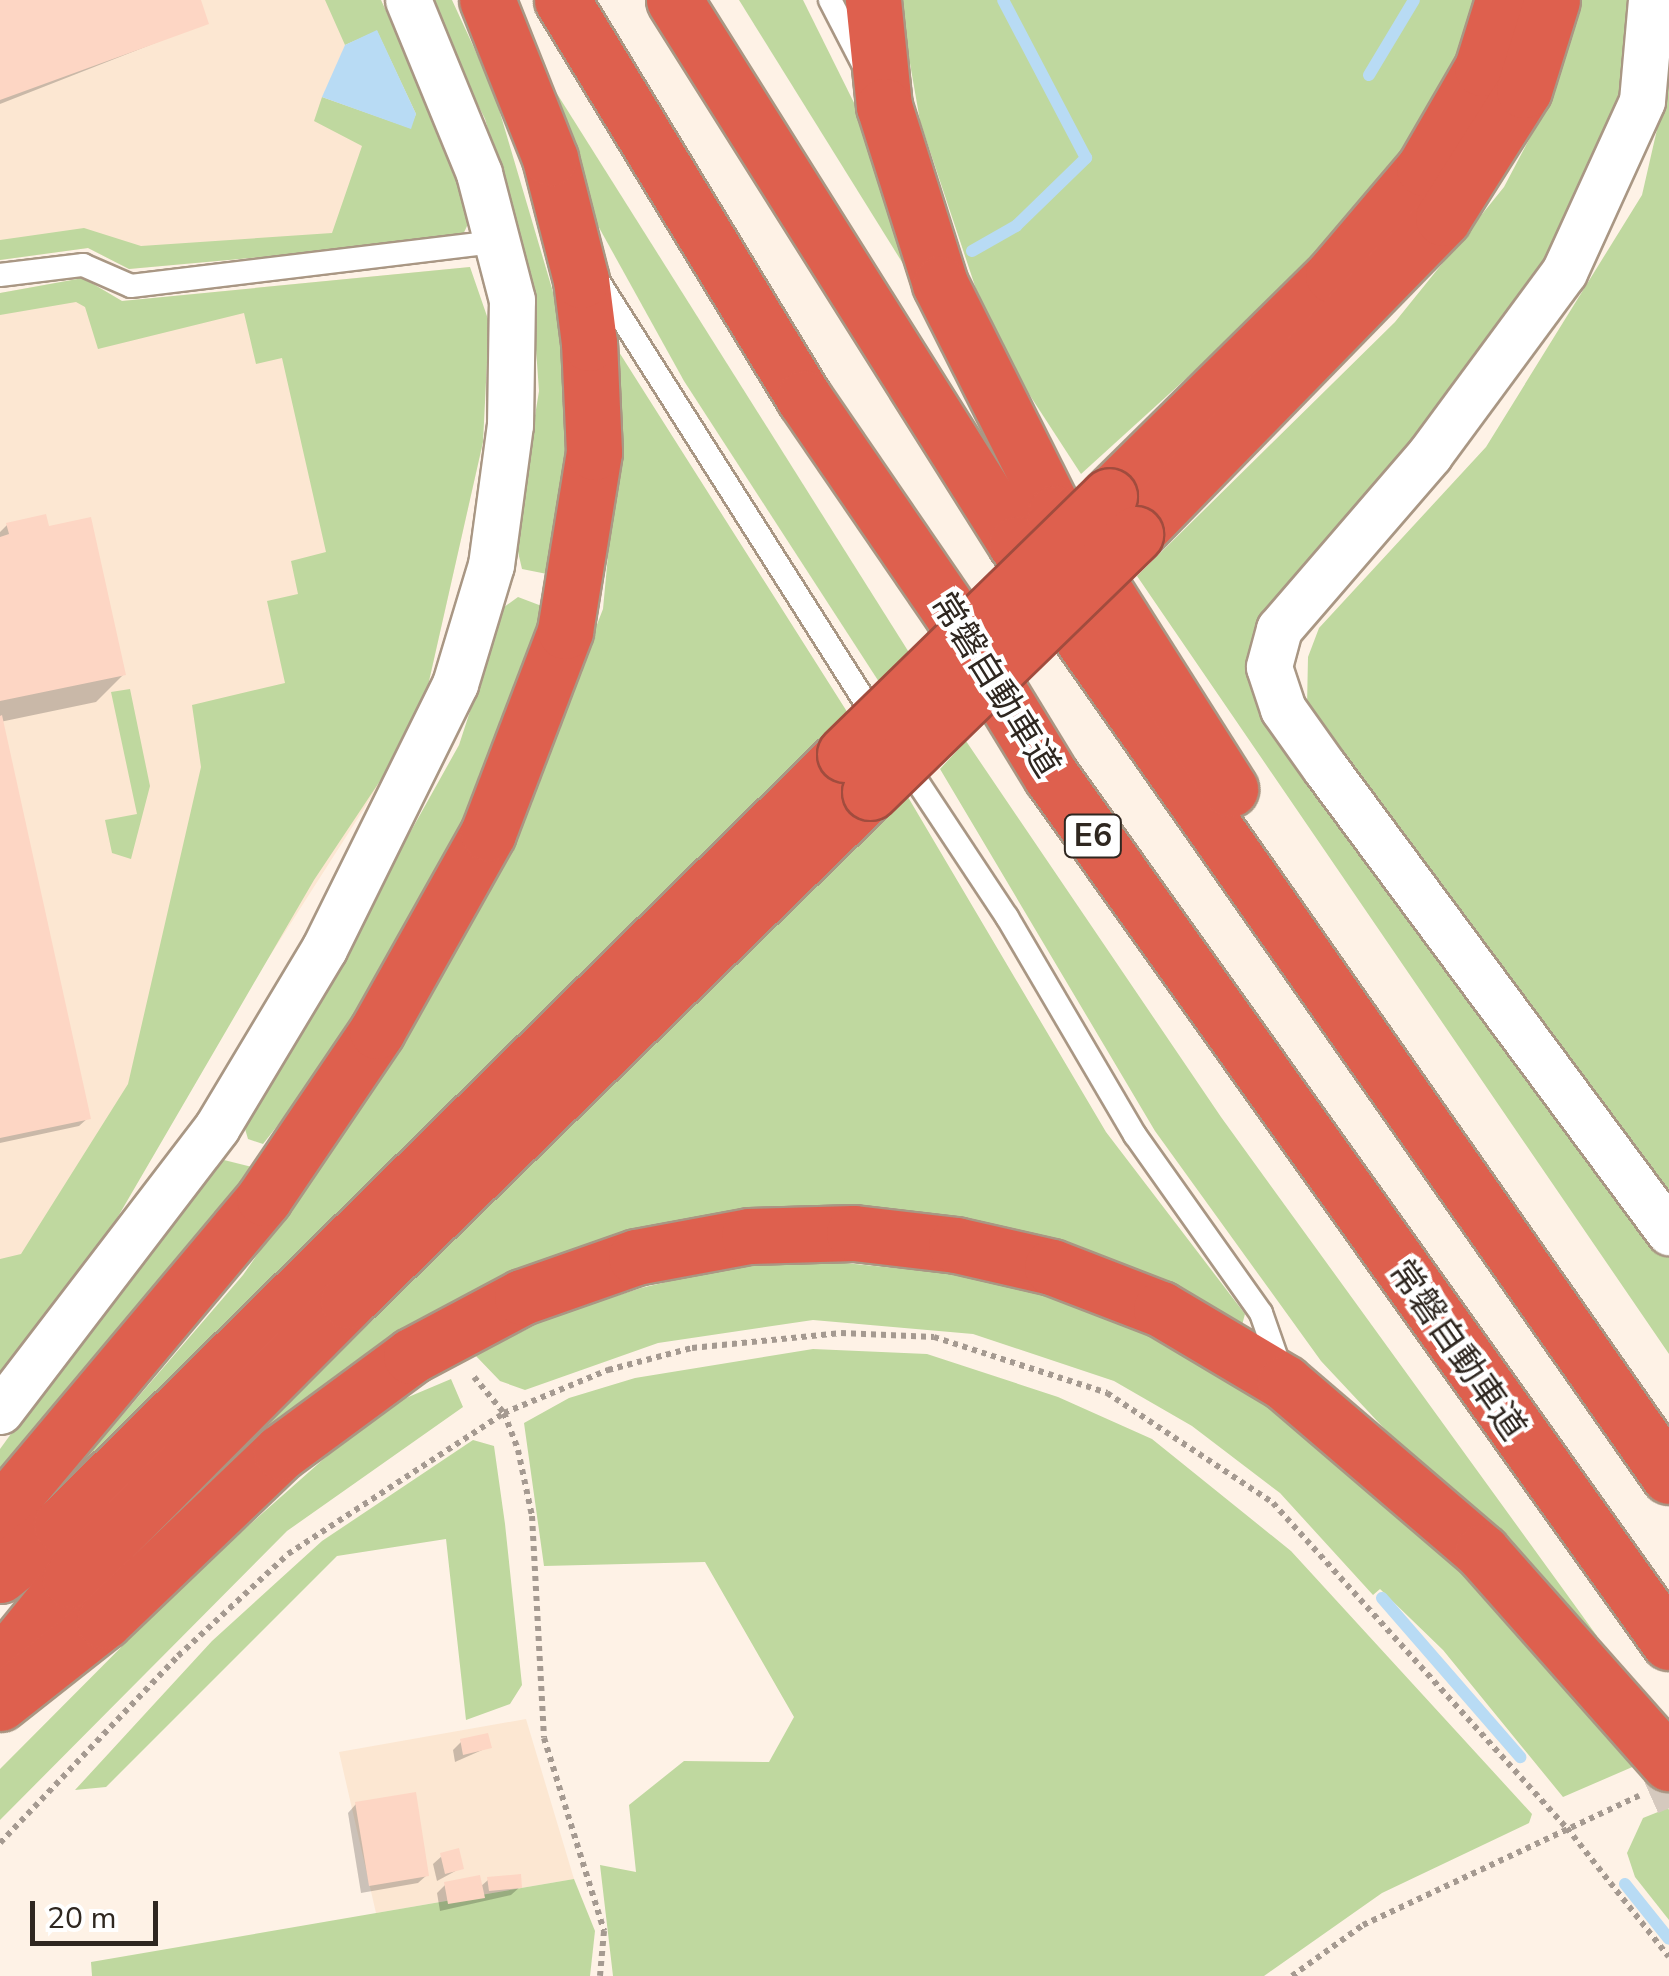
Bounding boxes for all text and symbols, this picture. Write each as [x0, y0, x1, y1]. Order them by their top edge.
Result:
street label: 常磐自動車道 [922, 585, 1068, 785]
road number: E6 [1063, 809, 1123, 863]
street label: 常磐自動車道 [1380, 1252, 1534, 1448]
scale bar [35, 1881, 162, 1943]
text: 20 m [47, 1898, 116, 1939]

